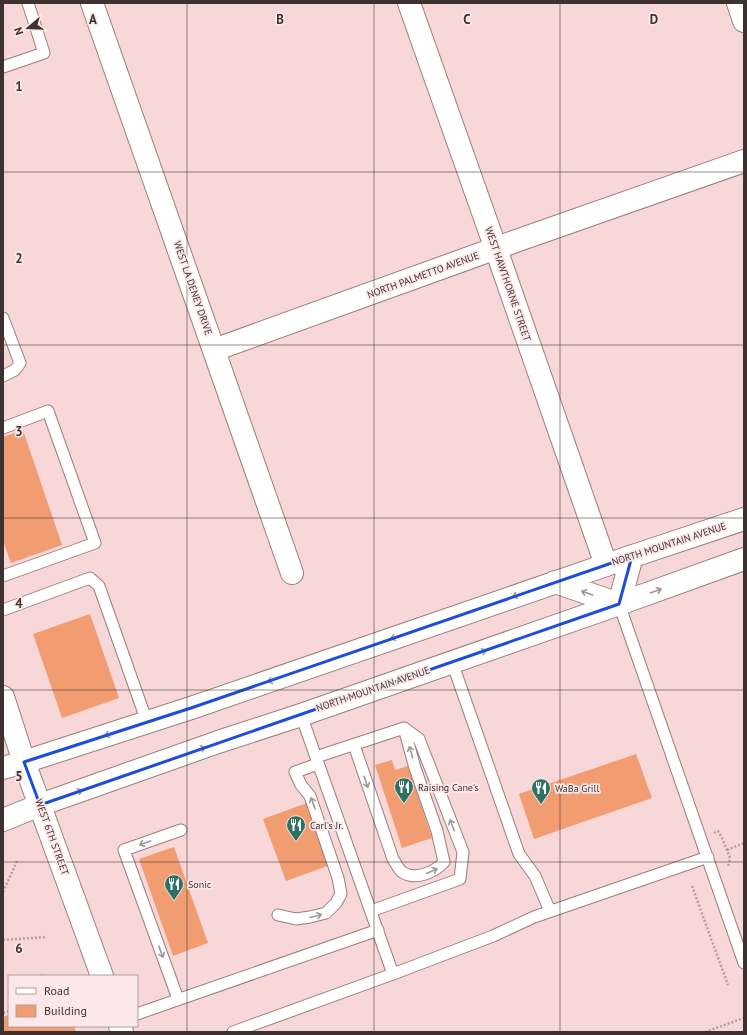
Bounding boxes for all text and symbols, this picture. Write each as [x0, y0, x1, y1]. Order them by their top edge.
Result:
north arrow [8, 8, 48, 48]
text: A [89, 11, 97, 28]
text: B [276, 11, 284, 28]
text: C [463, 11, 471, 28]
text: D [650, 11, 658, 28]
text: N [11, 26, 26, 37]
text: 1 [15, 78, 23, 95]
street label: WEST HAWTHORNE STREET [482, 225, 534, 343]
street label: WEST LA DENEY DRIVE [171, 239, 215, 337]
street label: NORTH PALMETTO AVENUE [365, 249, 481, 301]
text: 2 [15, 250, 23, 267]
text: 3 [15, 423, 23, 440]
street label: NORTH MOUNTAIN AVENUE [610, 519, 728, 569]
one-way arrow [649, 587, 661, 595]
one-way arrow [581, 589, 593, 597]
one-way arrow [512, 592, 525, 599]
text: 4 [15, 595, 23, 612]
one-way arrow [390, 634, 402, 642]
one-way arrow [475, 647, 487, 655]
street label: NORTH MOUNTAIN AVENUE [314, 663, 432, 715]
one-way arrow [266, 677, 279, 684]
one-way arrow [103, 731, 116, 738]
one-way arrow [193, 744, 205, 752]
one-way arrow [406, 746, 414, 759]
text: 5 [15, 768, 23, 785]
one-way arrow [363, 775, 371, 787]
restaurant icon: Raising Cane's [393, 776, 415, 804]
restaurant icon: WaBa Grill [530, 777, 552, 805]
place label: Raising Cane's [418, 781, 479, 794]
place label: WaBa Grill [555, 782, 599, 795]
one-way arrow [71, 787, 83, 795]
street label: WEST 6TH STREET [32, 797, 72, 877]
one-way arrow [308, 798, 316, 810]
restaurant icon: Carl's Jr. [285, 814, 307, 842]
place label: Carl's Jr. [310, 819, 343, 832]
one-way arrow [448, 819, 456, 831]
one-way arrow [138, 840, 151, 847]
one-way arrow [426, 867, 438, 874]
restaurant icon: Sonic [163, 873, 185, 901]
place label: Sonic [188, 878, 212, 891]
one-way arrow [309, 912, 322, 919]
text: 6 [15, 940, 23, 957]
one-way arrow [158, 946, 165, 959]
legend [8, 975, 138, 1027]
text: Road [44, 983, 69, 998]
text: Building [44, 1003, 87, 1018]

